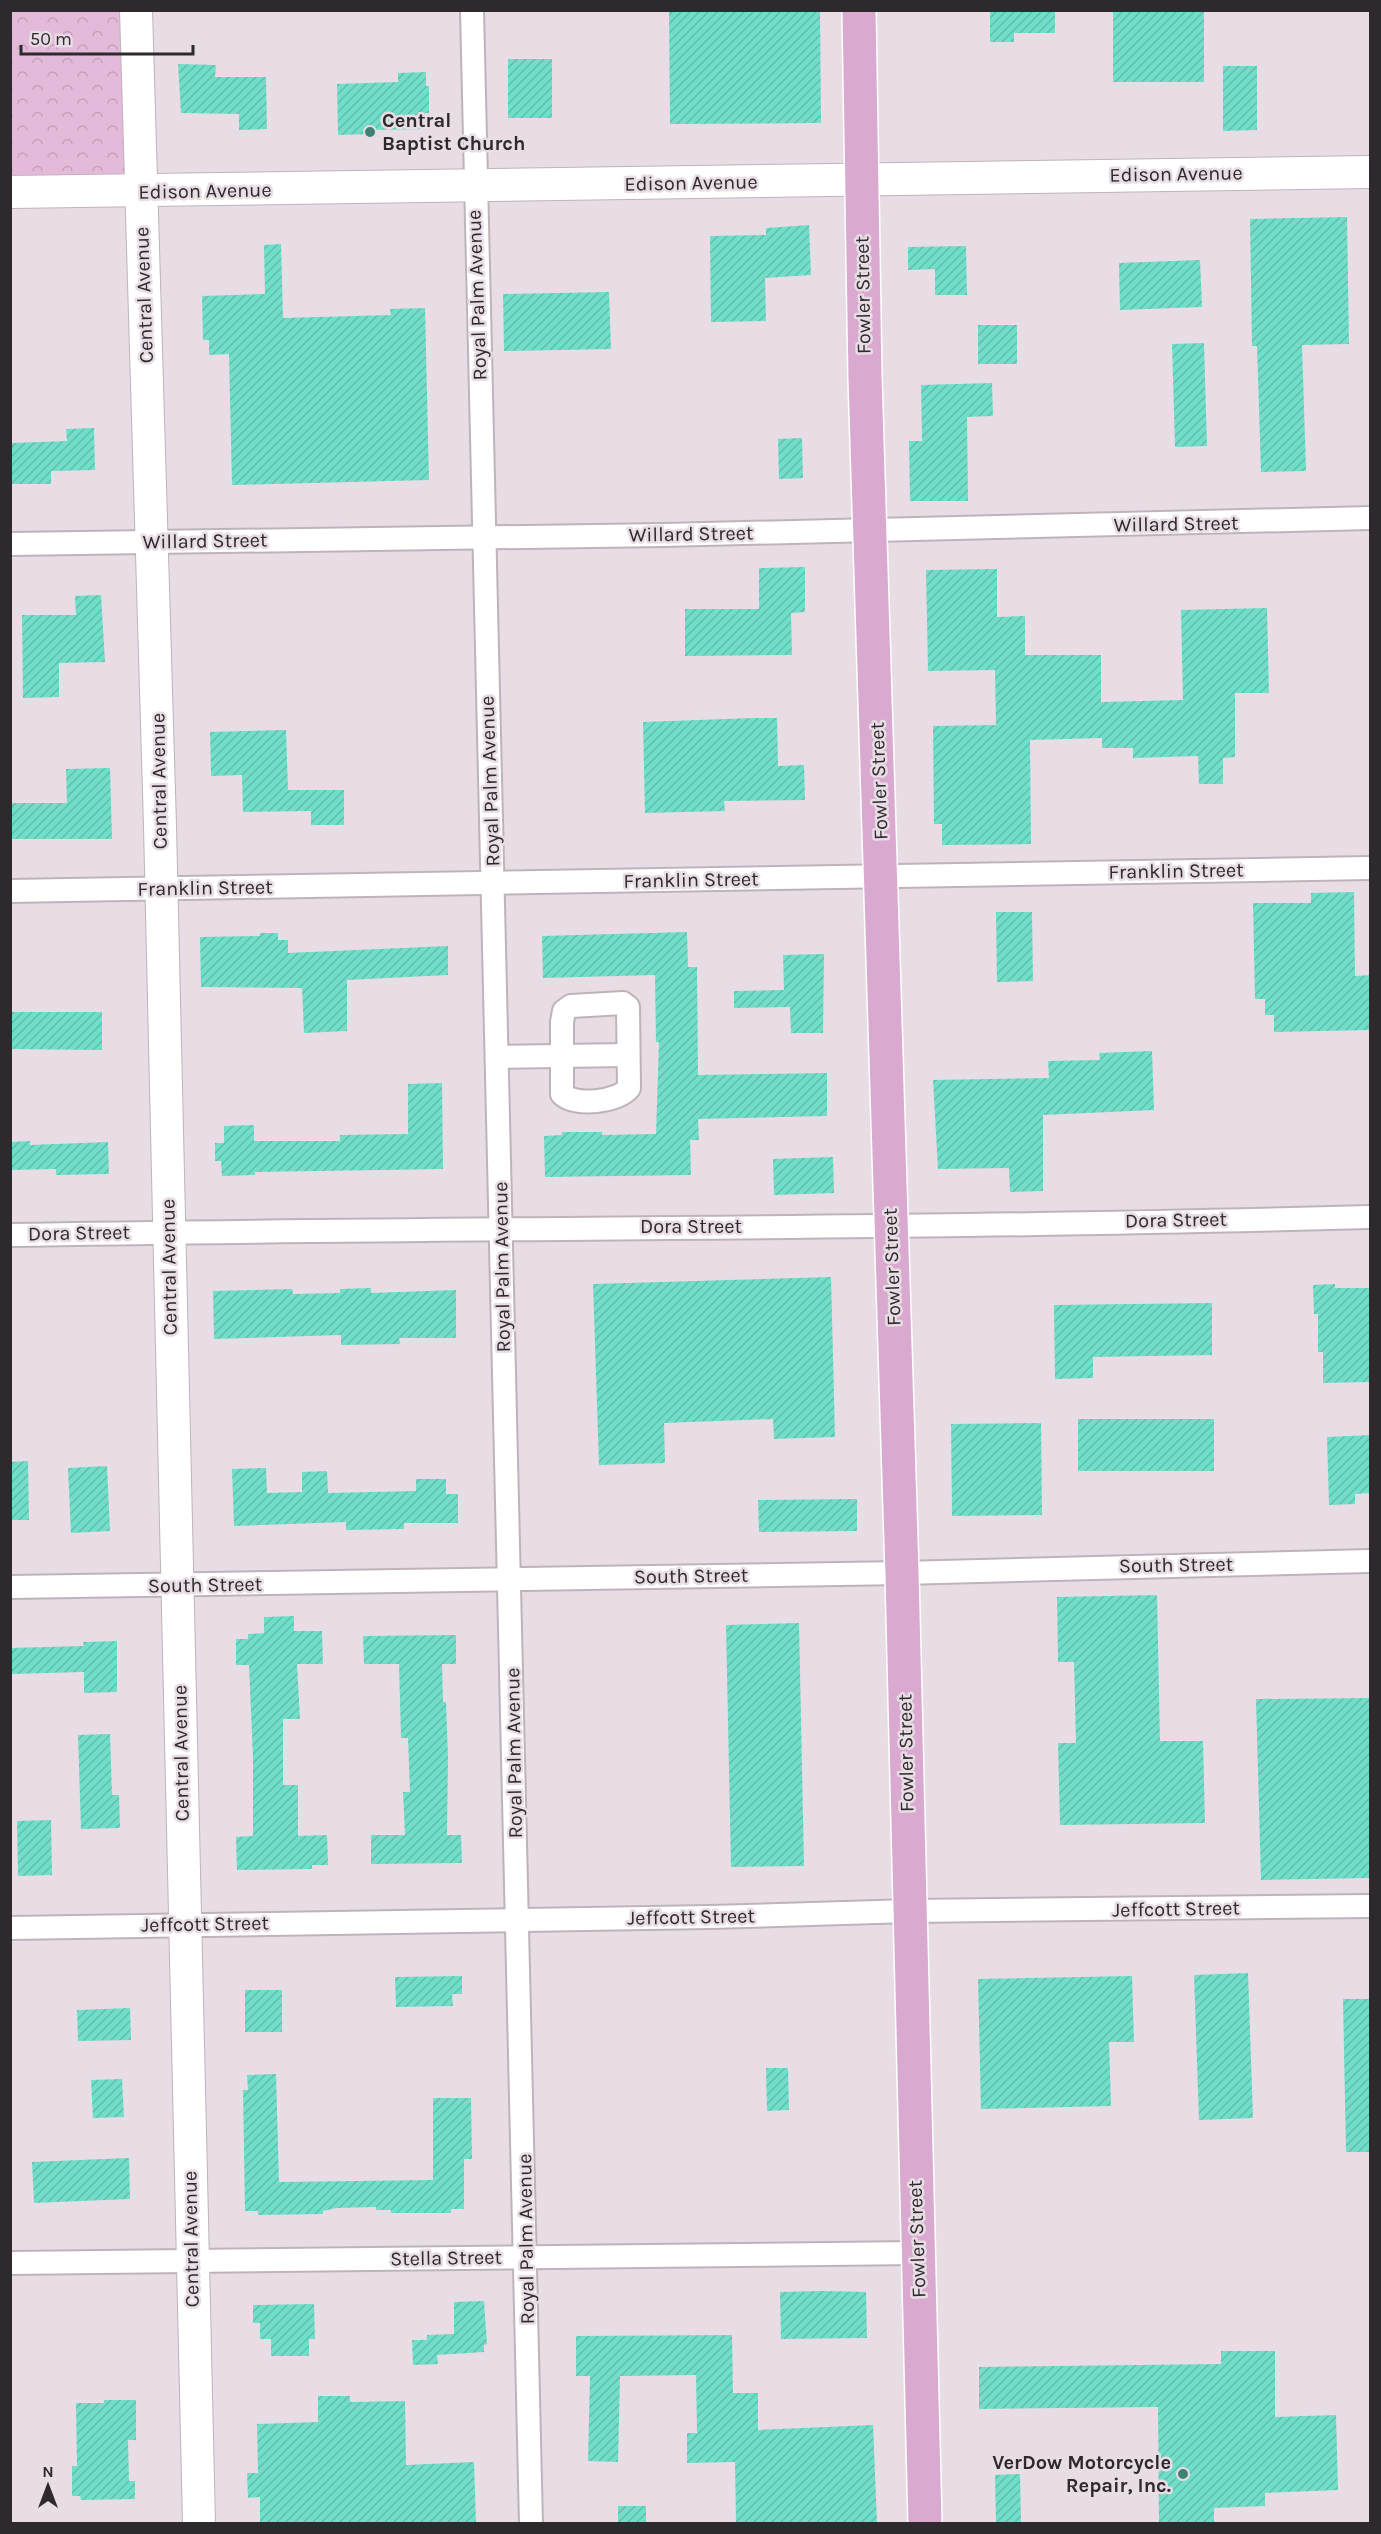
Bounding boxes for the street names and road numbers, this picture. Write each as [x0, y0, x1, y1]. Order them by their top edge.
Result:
street label: Edison Avenue [1109, 161, 1243, 187]
street label: Edison Avenue [624, 170, 758, 196]
street label: Edison Avenue [138, 178, 272, 204]
street label: Royal Palm Avenue [463, 209, 491, 381]
street label: Central Avenue [130, 226, 158, 364]
street label: Fowler Street [850, 235, 876, 354]
street label: Willard Street [1113, 511, 1239, 537]
street label: Willard Street [628, 521, 754, 547]
street label: Willard Street [142, 528, 268, 554]
street label: Royal Palm Avenue [476, 695, 504, 867]
street label: Central Avenue [146, 713, 172, 849]
street label: Fowler Street [865, 721, 893, 840]
street label: Franklin Street [1108, 858, 1244, 884]
street label: Franklin Street [623, 867, 759, 893]
street label: Franklin Street [137, 875, 273, 901]
street label: Royal Palm Avenue [489, 1181, 515, 1353]
street label: Central Avenue [156, 1199, 182, 1335]
street label: Fowler Street [878, 1207, 906, 1326]
street label: Dora Street [1125, 1208, 1228, 1232]
street label: Dora Street [640, 1215, 742, 1238]
street label: Dora Street [28, 1221, 131, 1245]
street label: South Street [1119, 1552, 1234, 1577]
street label: South Street [634, 1563, 749, 1588]
street label: South Street [148, 1572, 263, 1597]
street label: Royal Palm Avenue [501, 1667, 527, 1839]
street label: Central Avenue [168, 1685, 194, 1821]
street label: Fowler Street [893, 1693, 919, 1812]
street label: Jeffcott Street [1112, 1896, 1240, 1922]
street label: Jeffcott Street [627, 1904, 755, 1930]
street label: Jeffcott Street [141, 1911, 269, 1937]
street label: Royal Palm Avenue [513, 2153, 539, 2325]
street label: Central Avenue [178, 2171, 204, 2307]
street label: Fowler Street [903, 2179, 931, 2298]
street label: Stella Street [390, 2246, 503, 2270]

